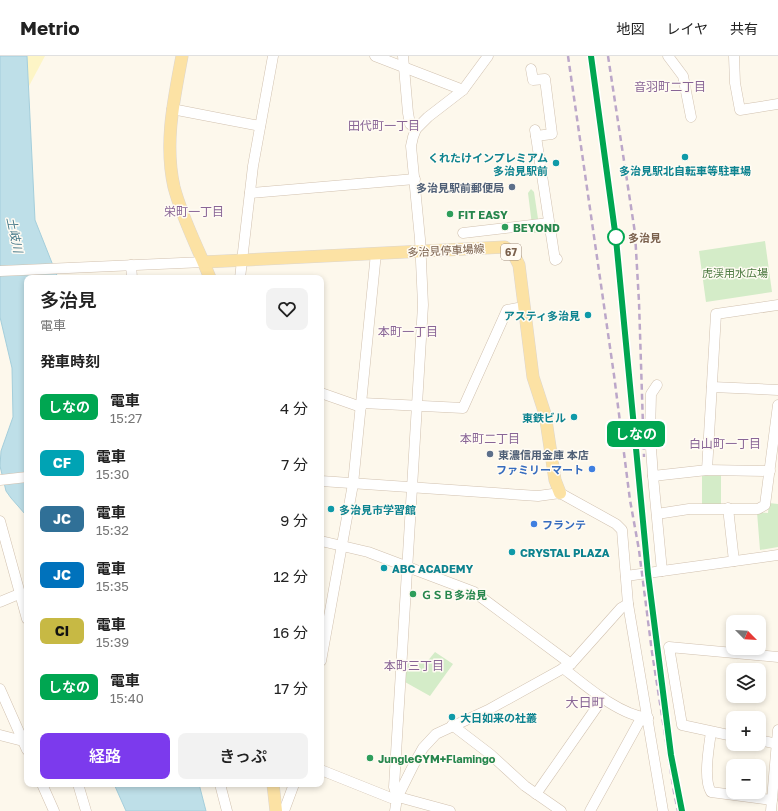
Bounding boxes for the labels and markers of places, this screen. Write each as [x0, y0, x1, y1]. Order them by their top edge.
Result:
place label: くれたけインプレミアム 多治見駅前 [428, 151, 548, 177]
marker: 多治見駅北自転車等駐車場 [680, 152, 690, 162]
marker: くれたけインプレミアム 多治見駅前 [551, 158, 561, 168]
place label: 多治見駅北自転車等駐車場 [619, 164, 751, 177]
place label: 多治見駅前郵便局 [416, 181, 504, 194]
marker: 多治見駅前郵便局 [507, 182, 517, 192]
place label: FIT EASY [458, 208, 508, 221]
marker: FIT EASY [445, 209, 455, 219]
place label: BEYOND [513, 221, 560, 234]
marker: BEYOND [500, 222, 510, 232]
marker: 多治見 [607, 228, 625, 246]
place label: 多治見 [628, 231, 661, 244]
place label: アスティ多治見 [504, 309, 580, 322]
marker: アスティ多治見 [583, 310, 593, 320]
place label: 東鉄ビル [522, 411, 566, 424]
marker: 東鉄ビル [569, 412, 579, 422]
place label: 東濃信用金庫 本店 [498, 448, 589, 461]
marker: 東濃信用金庫 本店 [485, 449, 495, 459]
place label: ファミリーマート [496, 463, 584, 476]
marker: ファミリーマート [587, 464, 597, 474]
place label: 多治見市学習館 [339, 503, 416, 516]
marker: 多治見市学習館 [326, 504, 336, 514]
place label: フランテ [542, 518, 586, 531]
marker: フランテ [529, 519, 539, 529]
place label: CRYSTAL PLAZA [520, 546, 610, 559]
marker: CRYSTAL PLAZA [507, 547, 517, 557]
place label: ABC ACADEMY [392, 562, 474, 575]
marker: ABC ACADEMY [379, 563, 389, 573]
place label: ＧＳＢ多治見 [421, 588, 487, 601]
marker: ＧＳＢ多治見 [408, 589, 418, 599]
place label: 大日如来の社叢 [460, 711, 537, 724]
marker: 大日如来の社叢 [447, 712, 457, 722]
place label: JungleGYM+Flamingo [378, 752, 496, 765]
marker: JungleGYM+Flamingo [365, 753, 375, 763]

